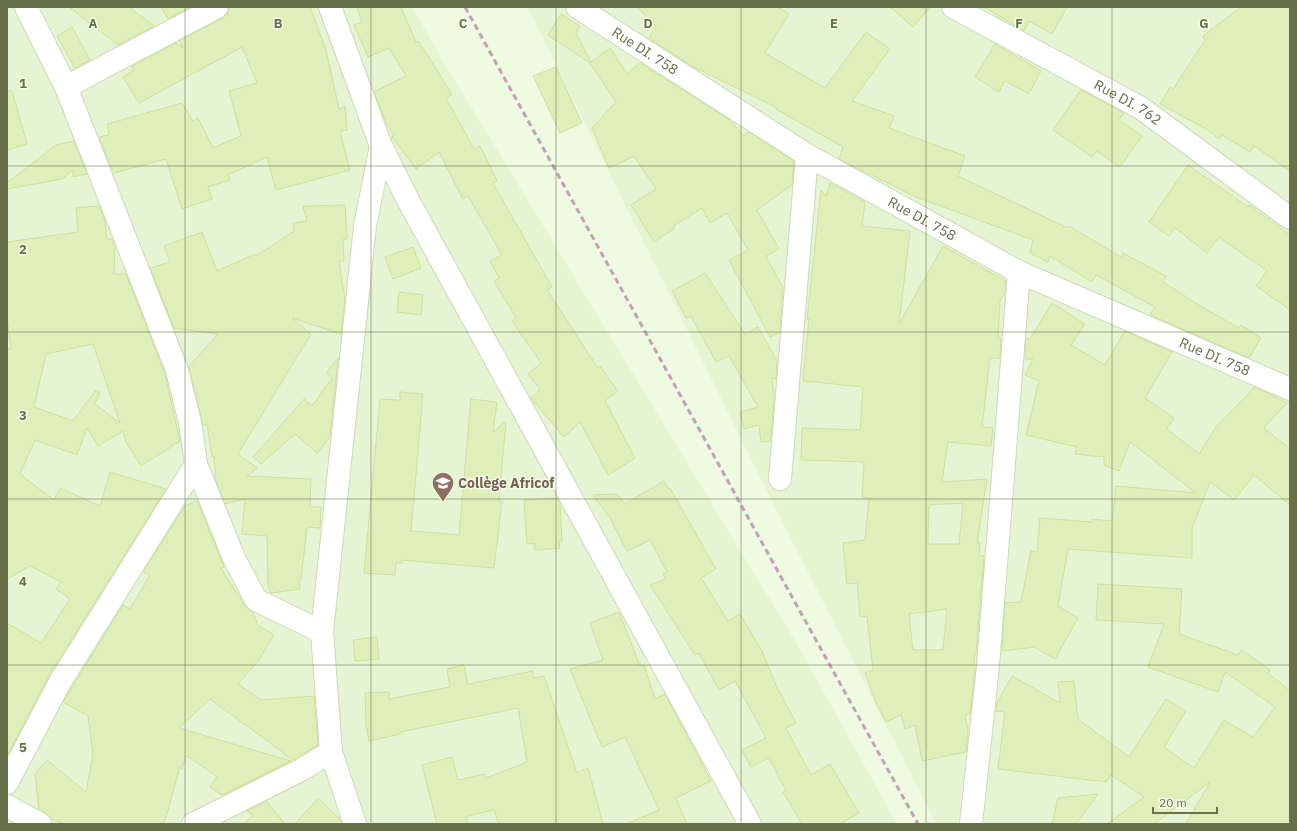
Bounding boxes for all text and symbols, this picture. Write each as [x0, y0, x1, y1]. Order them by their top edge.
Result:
text: A [89, 15, 98, 32]
text: B [274, 15, 283, 32]
text: C [459, 15, 468, 32]
text: E [830, 15, 838, 32]
text: F [1015, 15, 1023, 32]
text: G [1199, 15, 1209, 32]
street label: Rue DI. 758 [609, 23, 681, 79]
text: 1 [19, 75, 27, 92]
street label: Rue DI. 762 [1091, 75, 1165, 129]
street label: Rue DI. 758 [885, 192, 959, 245]
text: 2 [19, 241, 27, 258]
street label: Rue DI. 758 [1177, 333, 1253, 380]
text: 3 [19, 407, 27, 424]
school or university icon: Collège Africof [430, 470, 456, 503]
place label: Collège Africof [458, 474, 554, 492]
text: 4 [19, 573, 27, 590]
text: 5 [19, 739, 27, 756]
scale bar [1153, 789, 1217, 815]
text: 20 m [1159, 795, 1187, 810]

